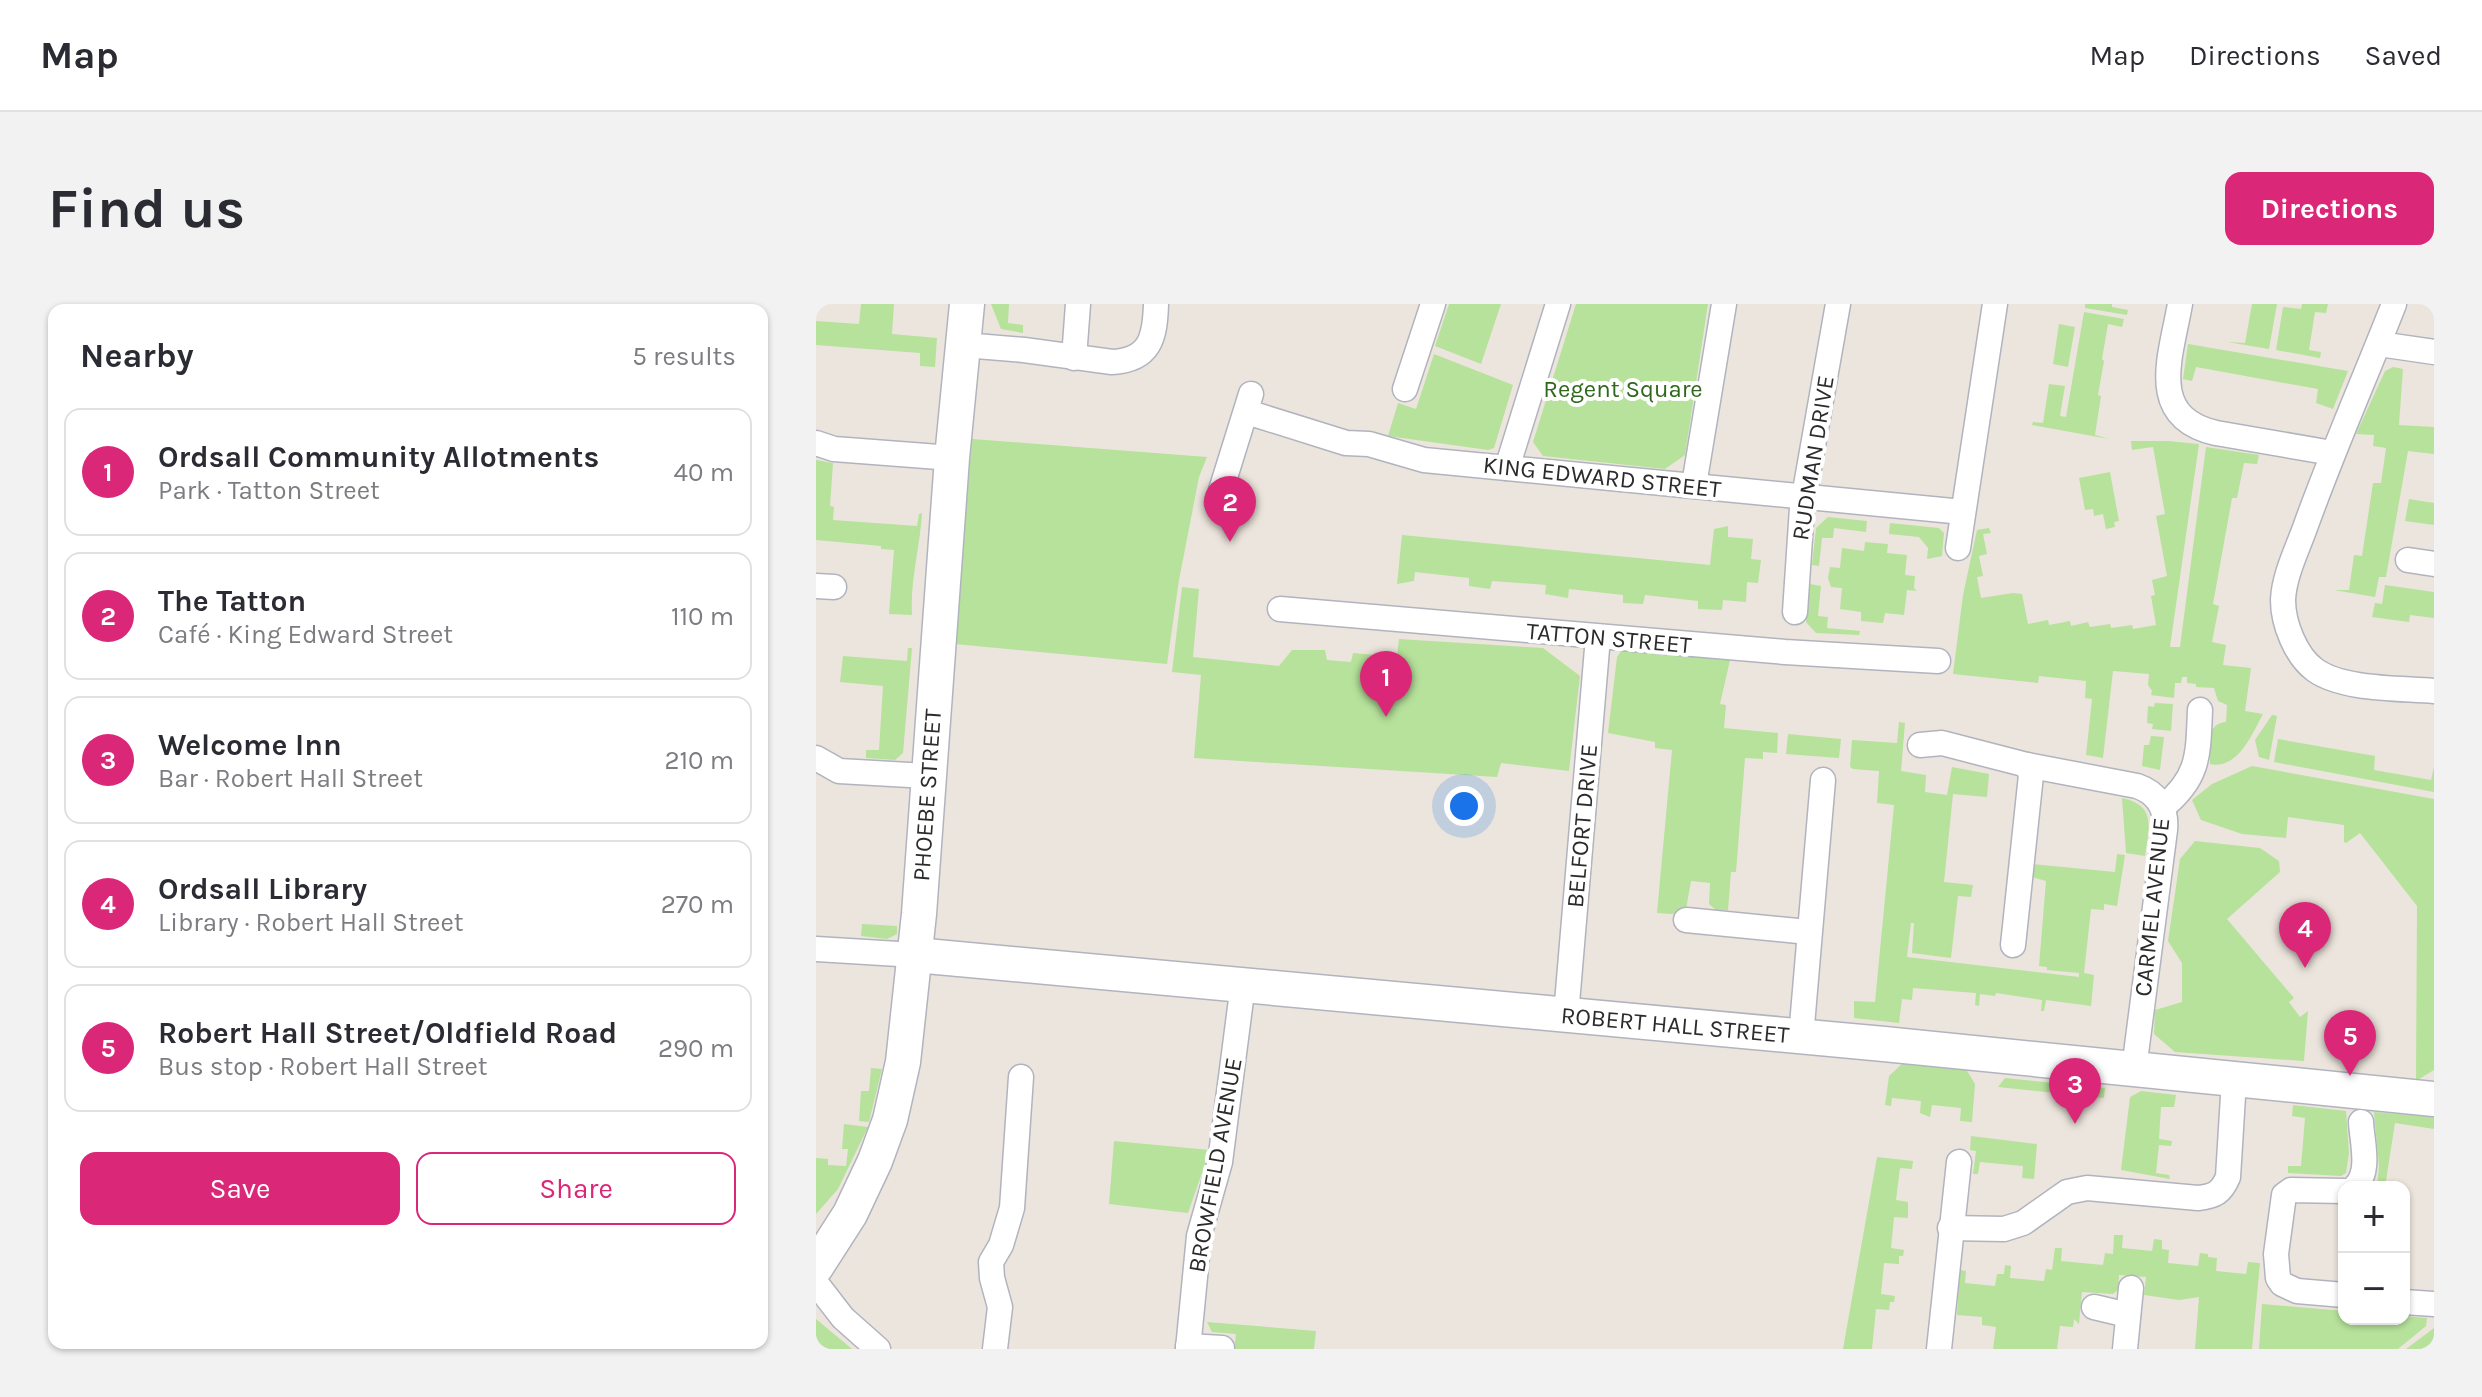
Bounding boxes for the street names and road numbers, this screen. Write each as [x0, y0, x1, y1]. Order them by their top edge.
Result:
street label: RUDMAN DRIVE [1786, 373, 1840, 543]
street label: KING EDWARD STREET [1482, 451, 1722, 503]
street label: TATTON STREET [1525, 617, 1693, 659]
street label: PHOEBE STREET [907, 708, 947, 882]
street label: BELFORT DRIVE [1561, 743, 1603, 909]
street label: CARMEL AVENUE [2129, 816, 2175, 998]
street label: ROBERT HALL STREET [1560, 1001, 1790, 1049]
street label: BROWFIELD AVENUE [1182, 1055, 1248, 1275]

